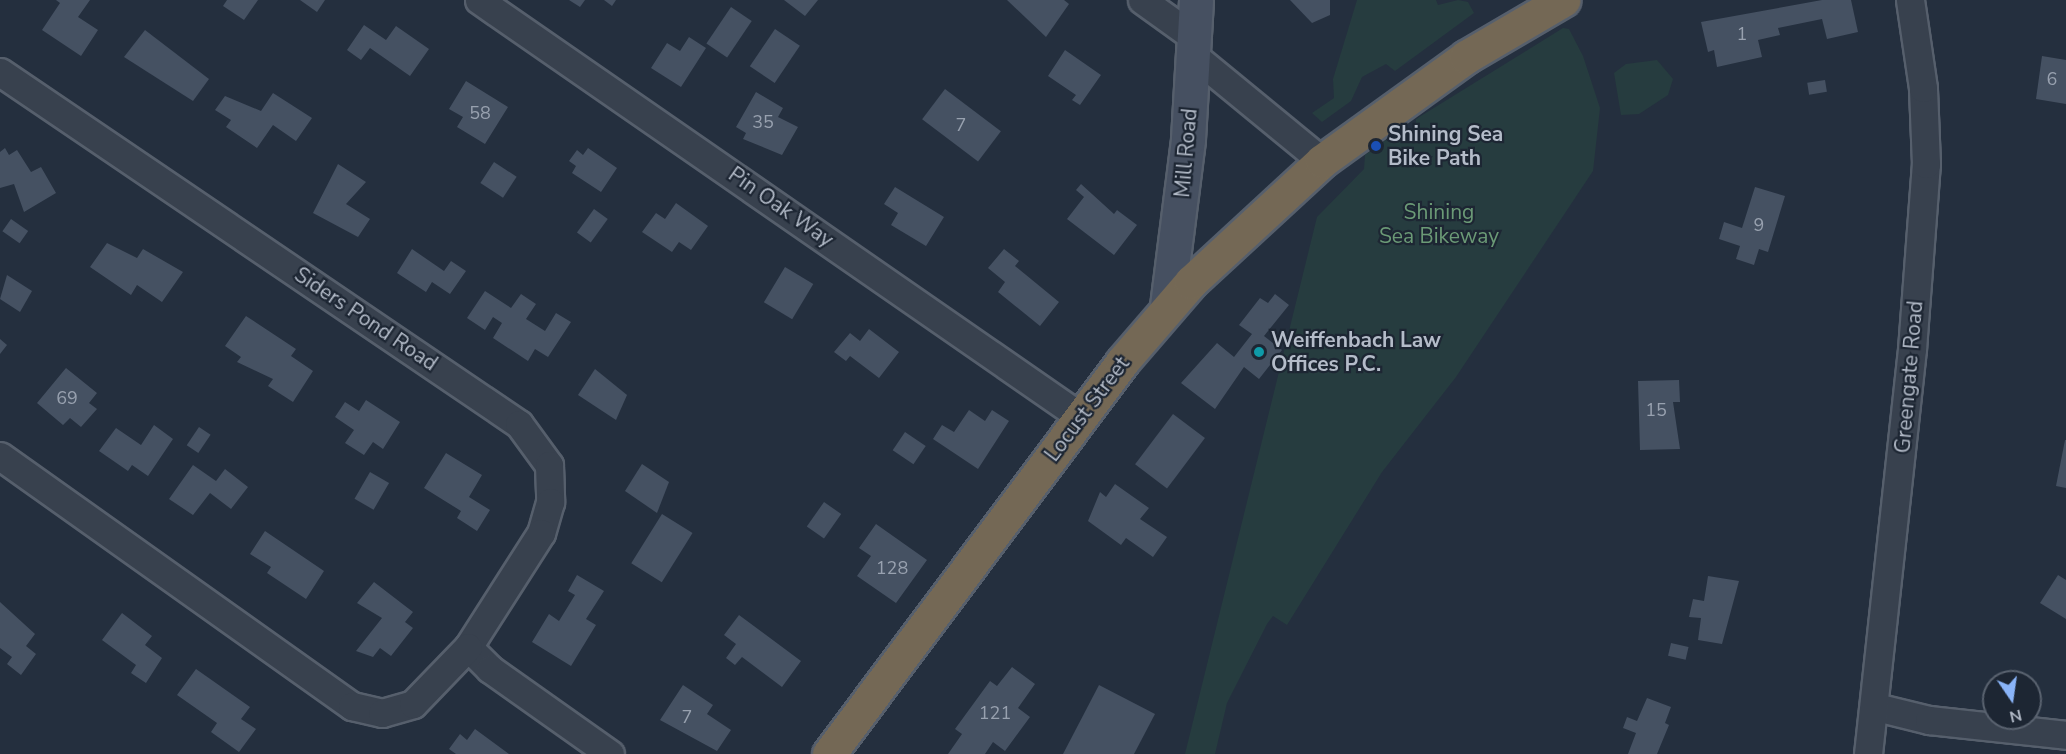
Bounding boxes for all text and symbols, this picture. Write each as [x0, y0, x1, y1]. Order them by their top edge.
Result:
house number: 1 [1737, 23, 1747, 45]
house number: 6 [2047, 68, 2057, 90]
house number: 58 [469, 102, 491, 124]
street label: Mill Road [1170, 107, 1202, 199]
house number: 35 [752, 111, 774, 133]
house number: 7 [956, 114, 966, 136]
place label: Shining Sea Bike Path [1388, 121, 1503, 171]
marker: Shining Sea Bike Path [1369, 139, 1383, 153]
street label: Pin Oak Way [724, 162, 838, 252]
park label: Shining Sea Bikeway [1379, 199, 1499, 249]
house number: 9 [1754, 214, 1764, 236]
street label: Siders Pond Road [290, 262, 442, 376]
street label: Greengate Road [1890, 300, 1928, 454]
place label: Weiffenbach Law Offices P.C. [1271, 327, 1441, 377]
marker: Weiffenbach Law Offices P.C. [1252, 345, 1266, 359]
street label: Locust Street [1039, 352, 1135, 466]
house number: 69 [56, 387, 78, 409]
house number: 15 [1645, 399, 1667, 421]
house number: 128 [876, 557, 908, 579]
north arrow [1982, 670, 2042, 730]
house number: 121 [979, 702, 1011, 724]
text: N [2007, 704, 2024, 728]
house number: 7 [682, 706, 692, 728]

